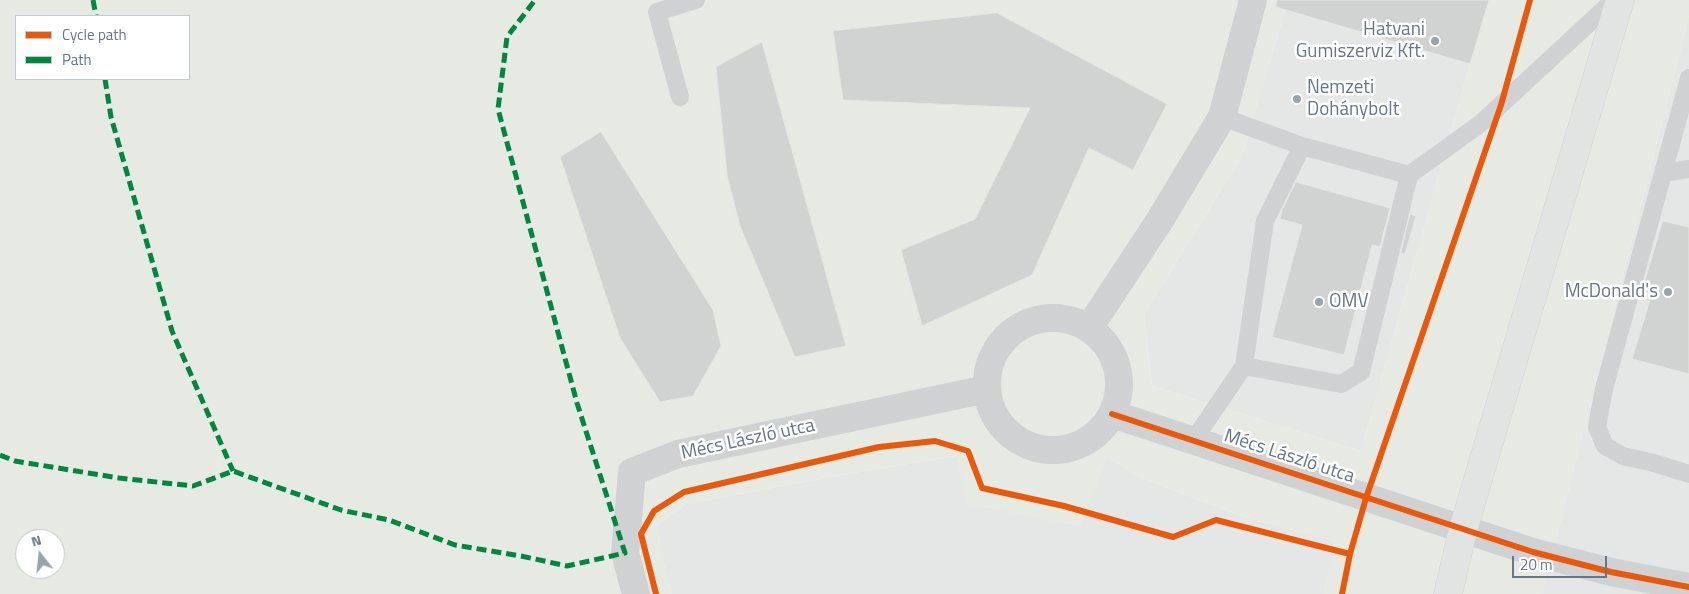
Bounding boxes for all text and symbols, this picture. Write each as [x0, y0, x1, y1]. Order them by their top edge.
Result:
legend [15, 15, 190, 80]
place label: Hatvani Gumiszerviz Kft. [1296, 19, 1425, 63]
text: Cycle path [62, 23, 127, 46]
marker: Hatvani Gumiszerviz Kft. [1429, 35, 1441, 47]
text: Path [62, 48, 92, 71]
place label: Nemzeti Dohánybolt [1307, 77, 1399, 121]
marker: Nemzeti Dohánybolt [1291, 93, 1303, 105]
place label: McDonald's [1565, 281, 1658, 303]
marker: McDonald's [1662, 286, 1674, 298]
place label: OMV [1329, 291, 1369, 313]
marker: OMV [1313, 296, 1325, 308]
street label: Mécs László utca [679, 415, 817, 465]
street label: Mécs László utca [1221, 425, 1357, 489]
north arrow [15, 529, 65, 579]
text: N [28, 529, 44, 551]
scale bar [1514, 546, 1609, 578]
text: 20 m [1520, 553, 1553, 576]

